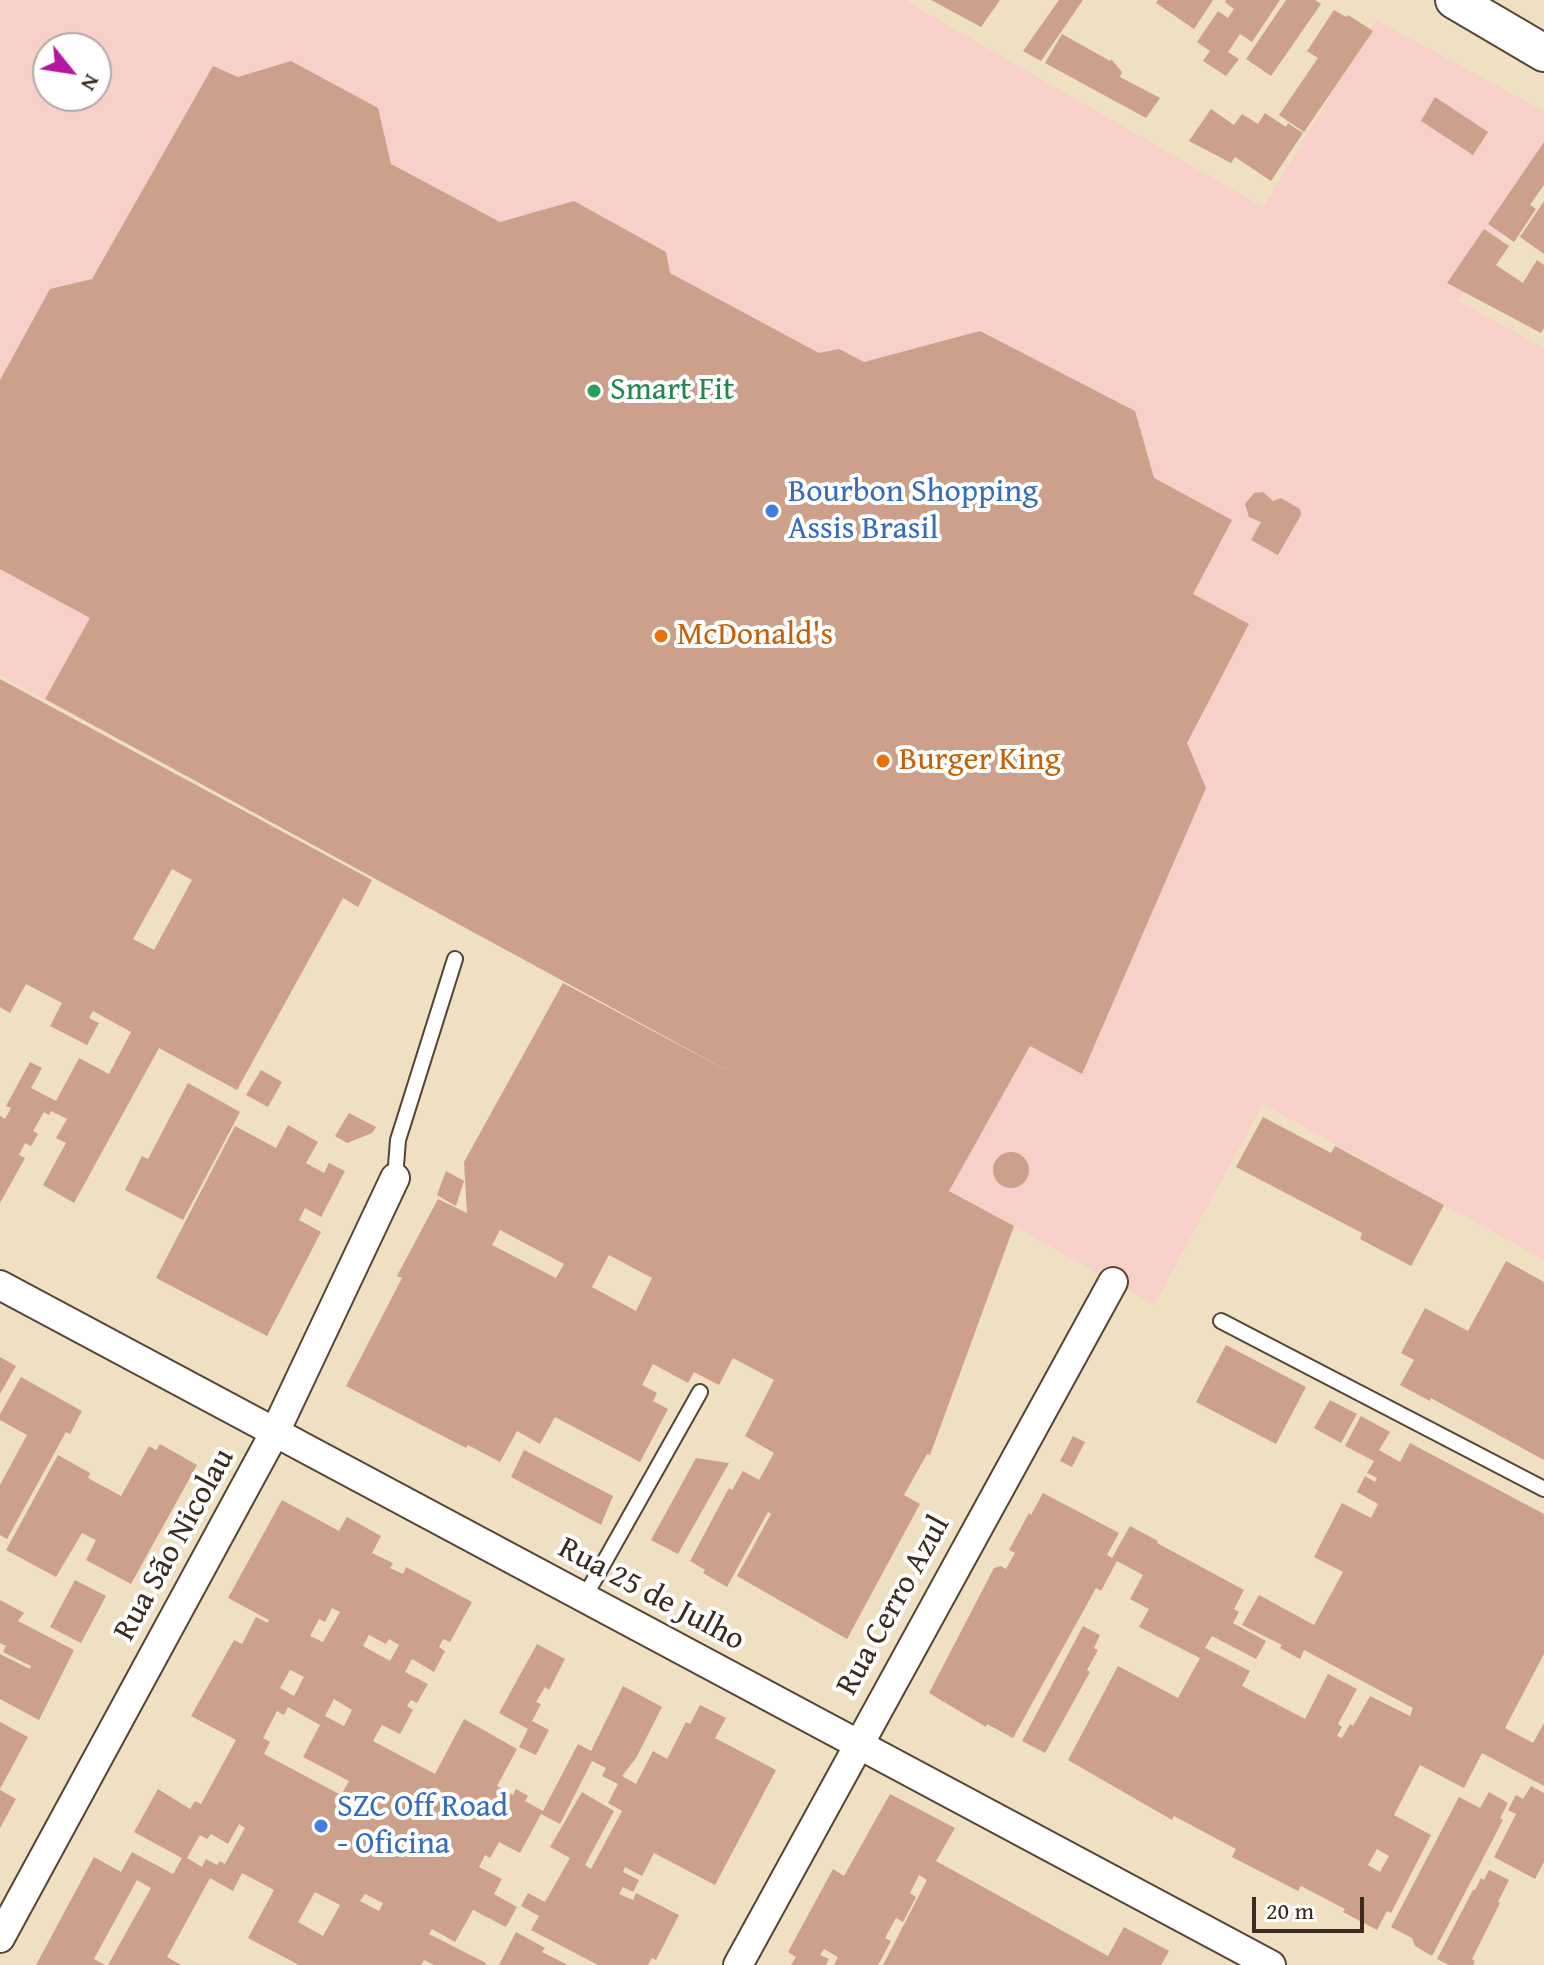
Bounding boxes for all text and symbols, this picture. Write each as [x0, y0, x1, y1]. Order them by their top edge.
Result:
north arrow [32, 32, 112, 112]
text: N [74, 69, 109, 97]
place label: Smart Fit [610, 372, 734, 410]
marker: Smart Fit [585, 382, 603, 400]
place label: Bourbon Shopping Assis Brasil [788, 474, 1038, 549]
marker: Bourbon Shopping Assis Brasil [763, 502, 781, 520]
place label: McDonald's [677, 617, 833, 655]
marker: McDonald's [652, 627, 670, 645]
place label: Burger King [899, 742, 1061, 780]
marker: Burger King [874, 752, 892, 770]
street label: Rua São Nicolau [106, 1442, 244, 1648]
street label: Rua Cerro Azul [829, 1510, 959, 1702]
street label: Rua 25 de Julho [551, 1530, 751, 1660]
place label: SZC Off Road - Oficina [337, 1789, 508, 1864]
marker: SZC Off Road - Oficina [312, 1817, 330, 1835]
scale bar [1256, 1881, 1368, 1931]
text: 20 m [1266, 1893, 1314, 1928]

